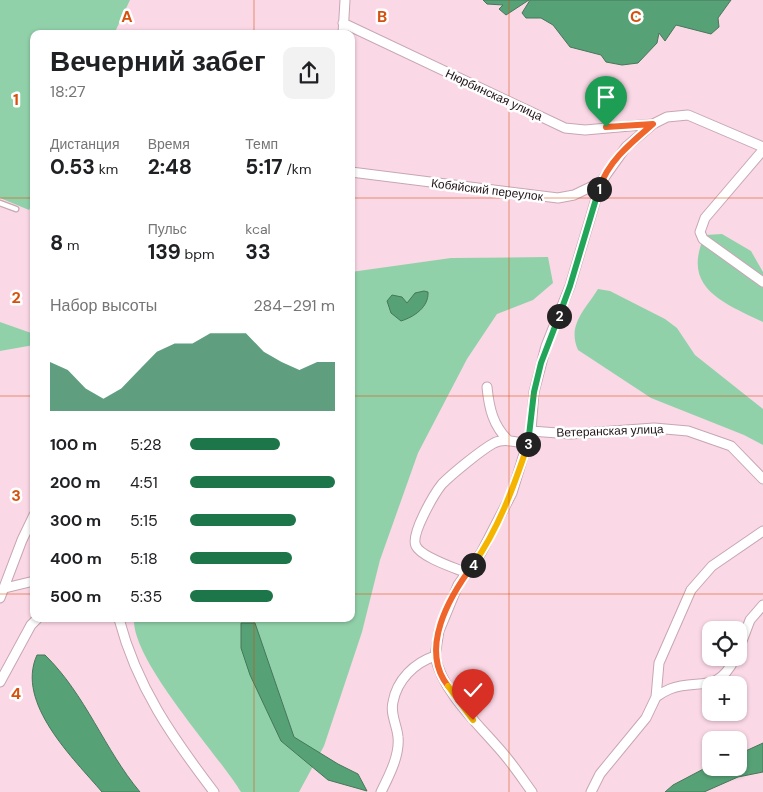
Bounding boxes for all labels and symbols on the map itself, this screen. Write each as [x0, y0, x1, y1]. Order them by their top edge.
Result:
text: A [121, 6, 133, 27]
text: B [377, 6, 387, 27]
text: C [630, 6, 642, 27]
street label: Нюрбинская улица [443, 65, 545, 125]
pin [585, 76, 627, 127]
text: 1 [13, 89, 19, 110]
street label: Кобяйский переулок [430, 175, 545, 205]
pin: 1 [586, 176, 612, 202]
text: 2 [11, 287, 21, 308]
pin: 2 [546, 304, 572, 328]
street label: Ветеранская улица [556, 421, 664, 441]
pin: 3 [516, 432, 540, 456]
text: 3 [11, 485, 21, 506]
pin: 4 [460, 552, 486, 578]
pin [452, 669, 494, 720]
text: 4 [11, 683, 21, 704]

